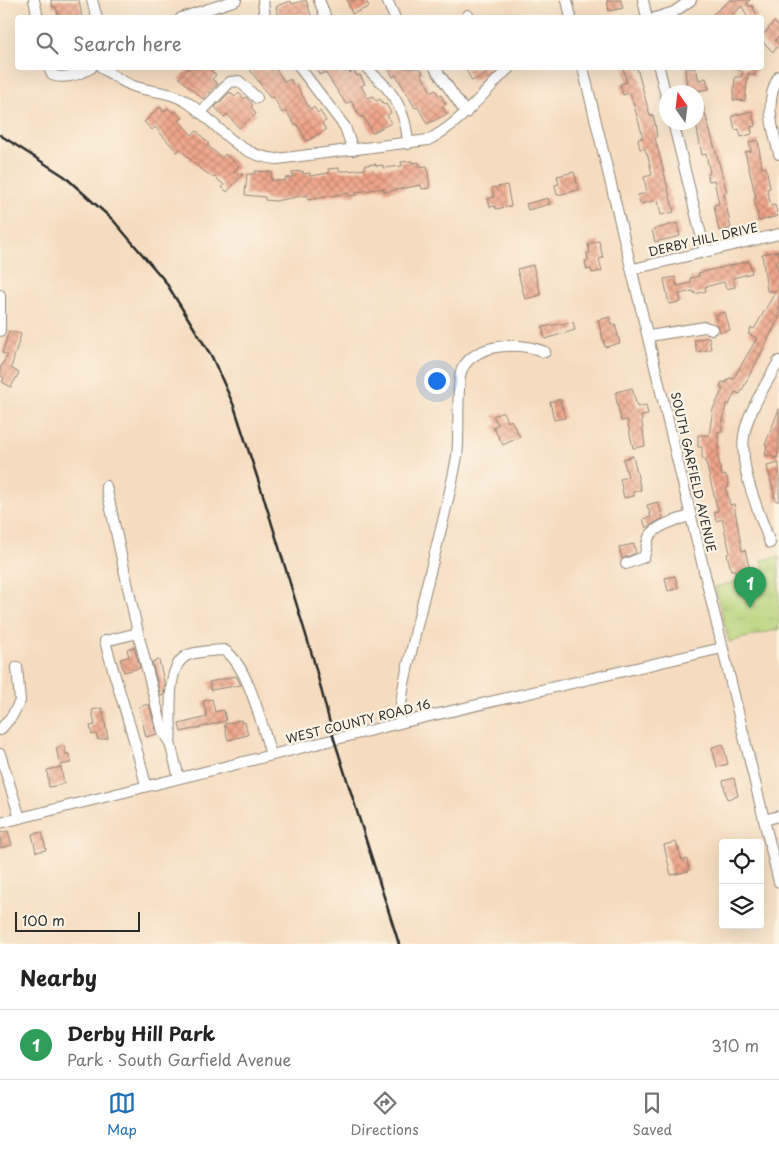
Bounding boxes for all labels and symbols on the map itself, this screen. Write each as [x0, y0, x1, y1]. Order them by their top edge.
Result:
north arrow [659, 85, 704, 130]
street label: DERBY HILL DRIVE [646, 218, 760, 260]
your location [424, 368, 450, 394]
street label: SOUTH GARFIELD AVENUE [667, 390, 721, 554]
pin: 1 [734, 567, 766, 608]
street label: WEST COUNTY ROAD 16 [284, 694, 432, 748]
scale bar [15, 909, 140, 932]

